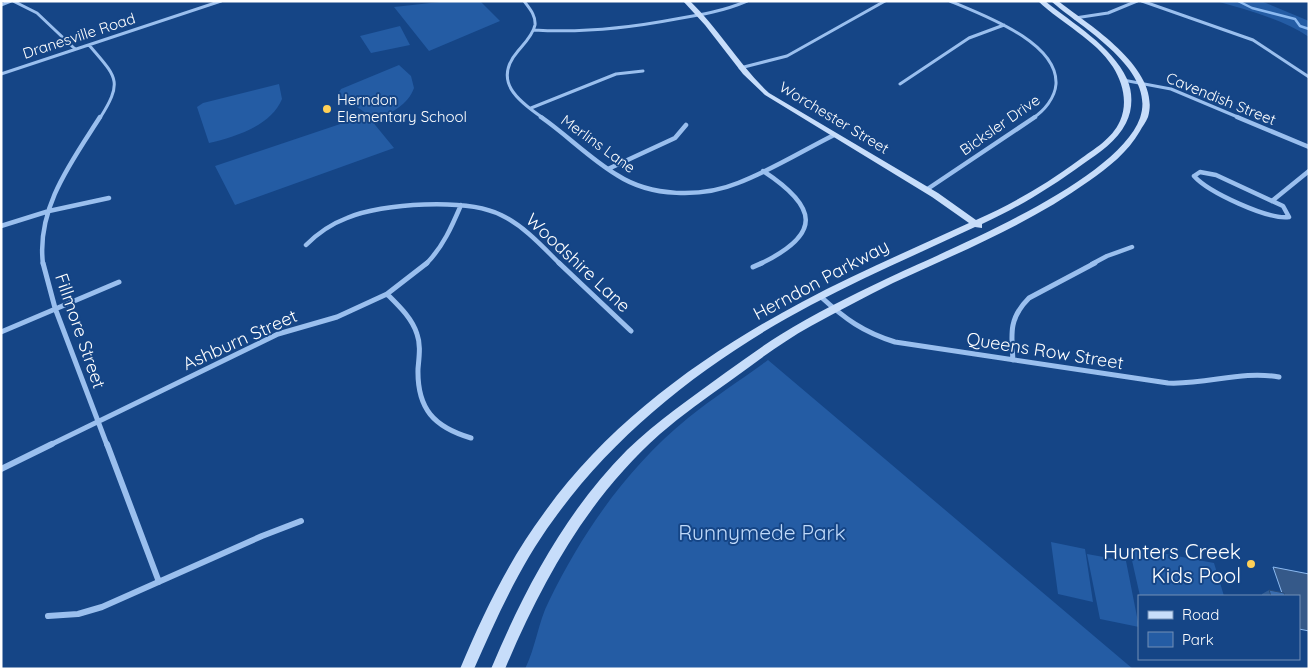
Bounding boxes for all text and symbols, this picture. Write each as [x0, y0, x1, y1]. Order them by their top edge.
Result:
street label: Dranesville Road [20, 8, 138, 63]
street label: Cavendish Street [1164, 68, 1279, 129]
street label: Worchester Street [776, 77, 893, 158]
place label: Herndon Elementary School [337, 90, 467, 126]
street label: Bicksler Drive [956, 90, 1043, 159]
marker: Herndon Elementary School [321, 103, 333, 115]
street label: Merlins Lane [557, 110, 639, 177]
street label: Woodshire Lane [521, 208, 636, 317]
street label: Herndon Parkway [749, 234, 893, 325]
street label: Fillmore Street [50, 270, 111, 392]
street label: Ashburn Street [179, 304, 301, 375]
street label: Queens Row Street [965, 327, 1125, 374]
park label: Runnymede Park [678, 519, 846, 545]
place label: Hunters Creek Kids Pool [1103, 538, 1241, 588]
marker: Hunters Creek Kids Pool [1245, 558, 1257, 570]
legend [1138, 595, 1300, 660]
text: Road [1182, 605, 1219, 624]
text: Park [1182, 630, 1214, 649]

